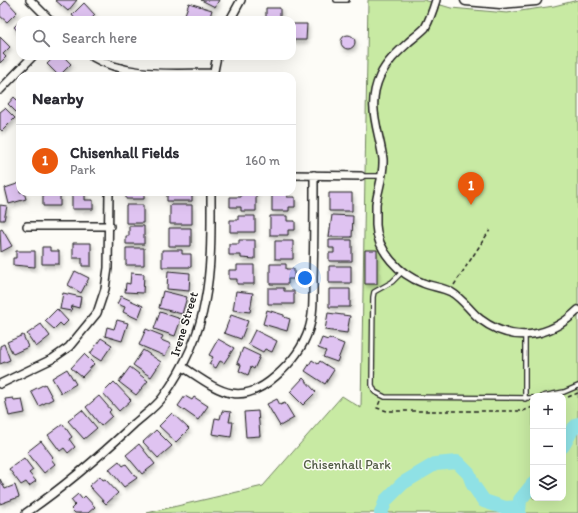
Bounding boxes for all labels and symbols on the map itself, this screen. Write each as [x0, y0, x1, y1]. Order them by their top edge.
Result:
pin: 1 [458, 172, 484, 205]
your location [295, 268, 315, 288]
street label: Irene Street [167, 290, 201, 358]
park label: Chisenhall Park [303, 457, 391, 472]

